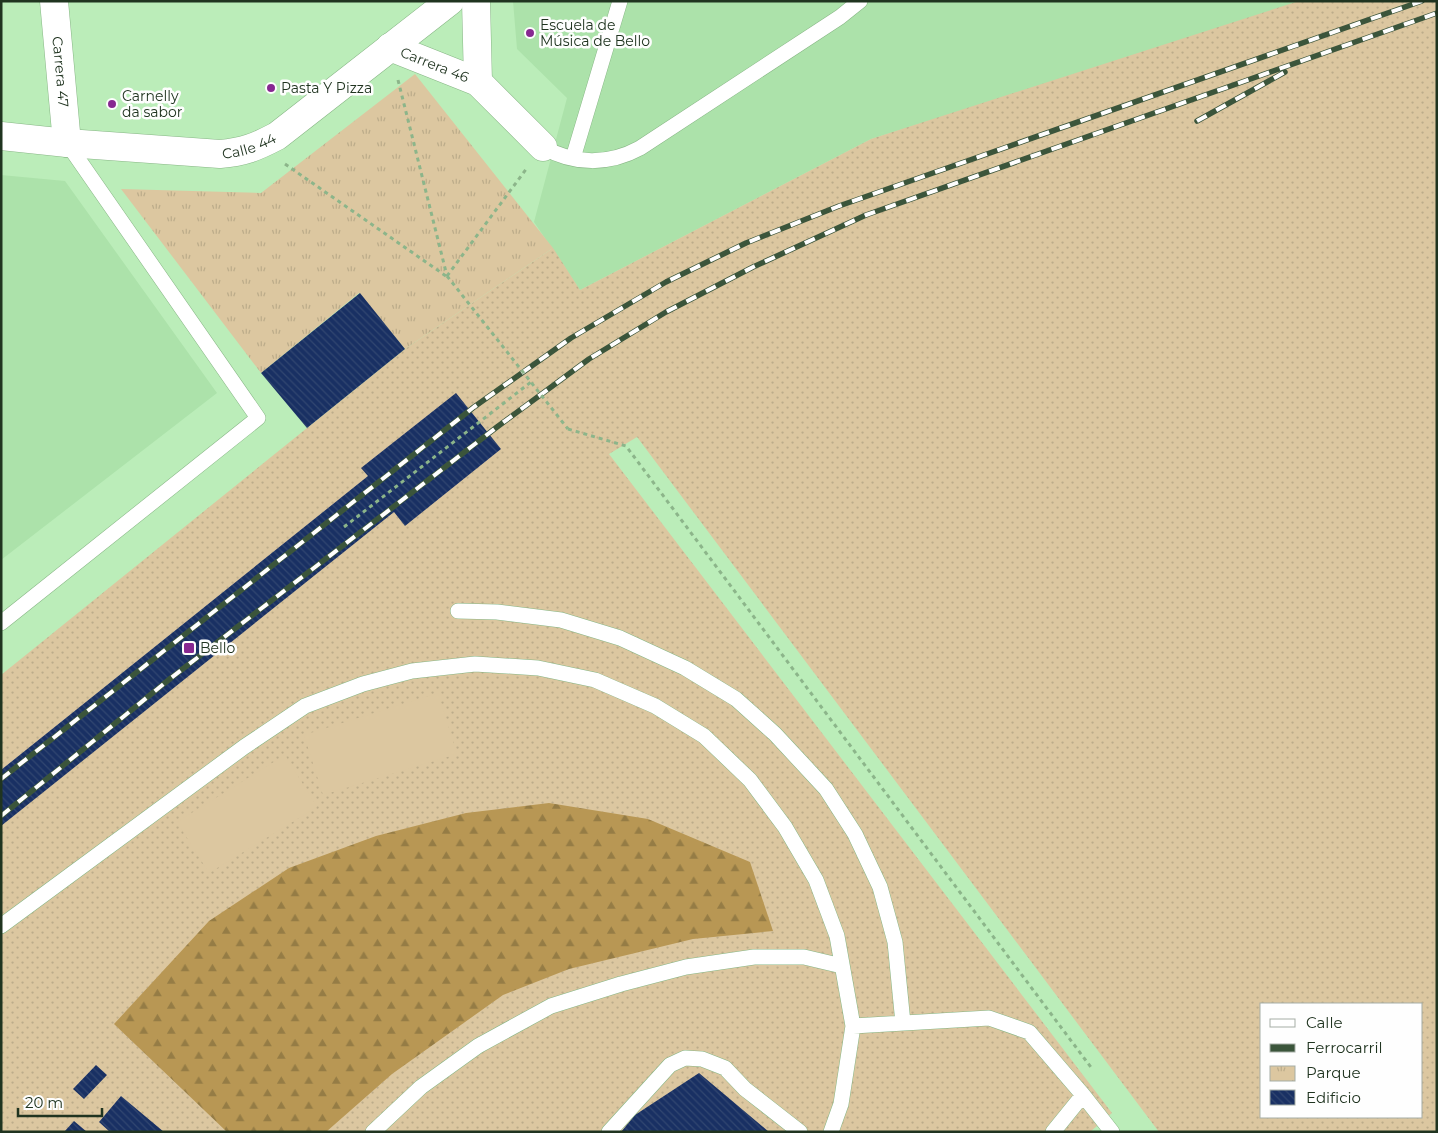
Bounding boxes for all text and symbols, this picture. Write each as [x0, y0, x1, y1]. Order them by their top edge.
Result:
place label: Escuela de Música de Bello [540, 16, 650, 50]
marker: Escuela de Música de Bello [524, 27, 536, 39]
street label: Carrera 47 [48, 35, 73, 108]
street label: Carrera 46 [398, 43, 472, 87]
place label: Pasta Y Pizza [281, 79, 372, 97]
marker: Pasta Y Pizza [265, 82, 277, 94]
place label: Carnelly da sabor [122, 87, 183, 121]
marker: Carnelly da sabor [106, 98, 118, 110]
street label: Calle 44 [221, 129, 280, 163]
place label: Bello [200, 639, 236, 657]
marker: Bello [182, 641, 196, 655]
legend [1260, 1003, 1423, 1118]
text: Calle [1306, 1013, 1343, 1032]
text: Ferrocarril [1306, 1038, 1383, 1057]
text: Parque [1306, 1063, 1361, 1082]
scale bar [18, 1086, 101, 1118]
text: Edificio [1306, 1088, 1361, 1107]
text: 20 m [25, 1093, 63, 1112]

